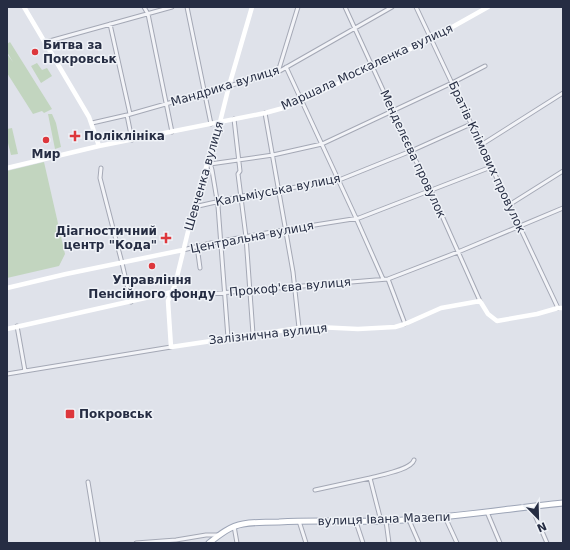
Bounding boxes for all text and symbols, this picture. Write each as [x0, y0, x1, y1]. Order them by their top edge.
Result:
street label: Маршала Москаленка вулиця [279, 21, 455, 113]
place label: Битва за Покровськ [43, 38, 117, 66]
marker: Битва за Покровськ [30, 47, 40, 57]
street label: Мандрика вулиця [169, 63, 281, 109]
street label: Братів Клімових провулок [446, 79, 528, 235]
street label: Менделєєва провулок [377, 88, 449, 220]
street label: Шевченка вулиця [182, 120, 226, 232]
place label: Поліклініка [84, 129, 165, 143]
marker: Поліклініка [69, 130, 81, 142]
marker: Мир [41, 135, 51, 145]
place label: Мир [32, 147, 61, 161]
street label: Кальміуська вулиця [214, 171, 342, 209]
street label: Центральна вулиця [189, 218, 315, 256]
place label: Діагностичний центр "Кода" [55, 224, 157, 252]
marker: Діагностичний центр "Кода" [160, 232, 172, 244]
marker: Управління Пенсійного фонду [147, 261, 157, 271]
place label: Управління Пенсійного фонду [88, 273, 216, 301]
street label: Прокоф'єва вулиця [229, 275, 351, 299]
street label: Залізнична вулиця [208, 321, 328, 347]
place label: Покровськ [79, 407, 153, 421]
marker: Покровськ [64, 408, 76, 420]
north arrow [518, 498, 558, 538]
street label: вулиця Івана Мазепи [317, 510, 451, 528]
text: N [535, 519, 548, 535]

